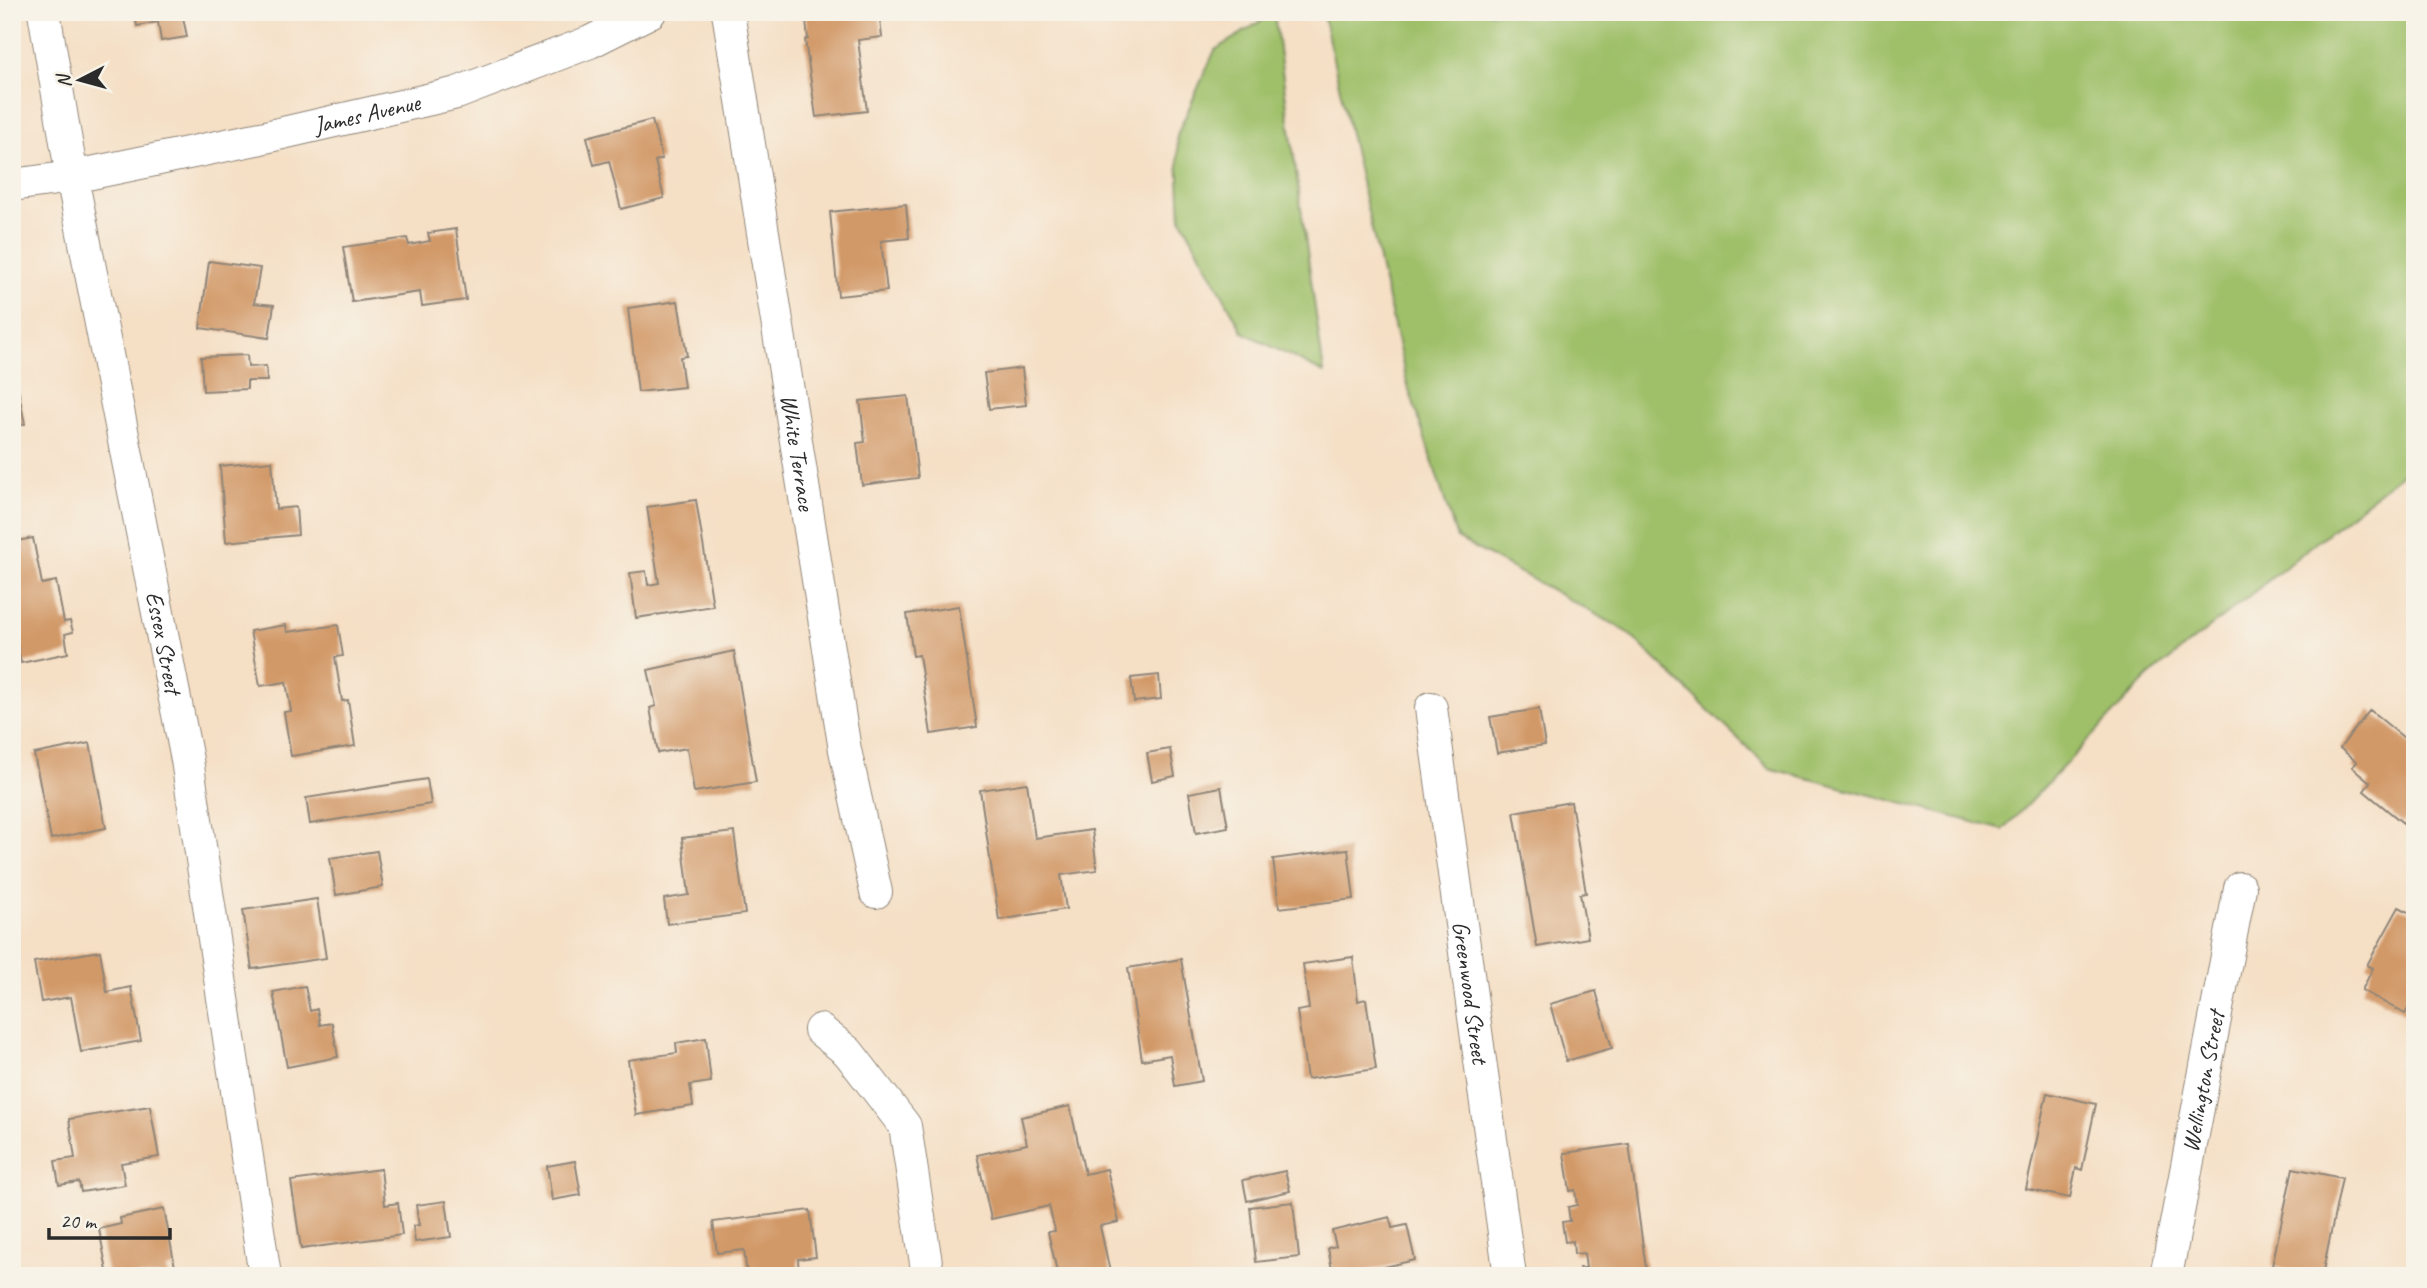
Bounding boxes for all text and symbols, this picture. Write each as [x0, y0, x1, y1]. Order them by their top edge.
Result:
north arrow [46, 46, 116, 116]
text: N [51, 71, 77, 89]
street label: James Avenue [310, 87, 425, 141]
street label: White Terrace [774, 392, 822, 515]
street label: Essex Street [139, 589, 189, 699]
street label: Greenwood Street [1446, 919, 1496, 1067]
street label: Wellington Street [2175, 1005, 2232, 1155]
scale bar [49, 1197, 170, 1241]
text: 20 m [60, 1208, 98, 1234]

